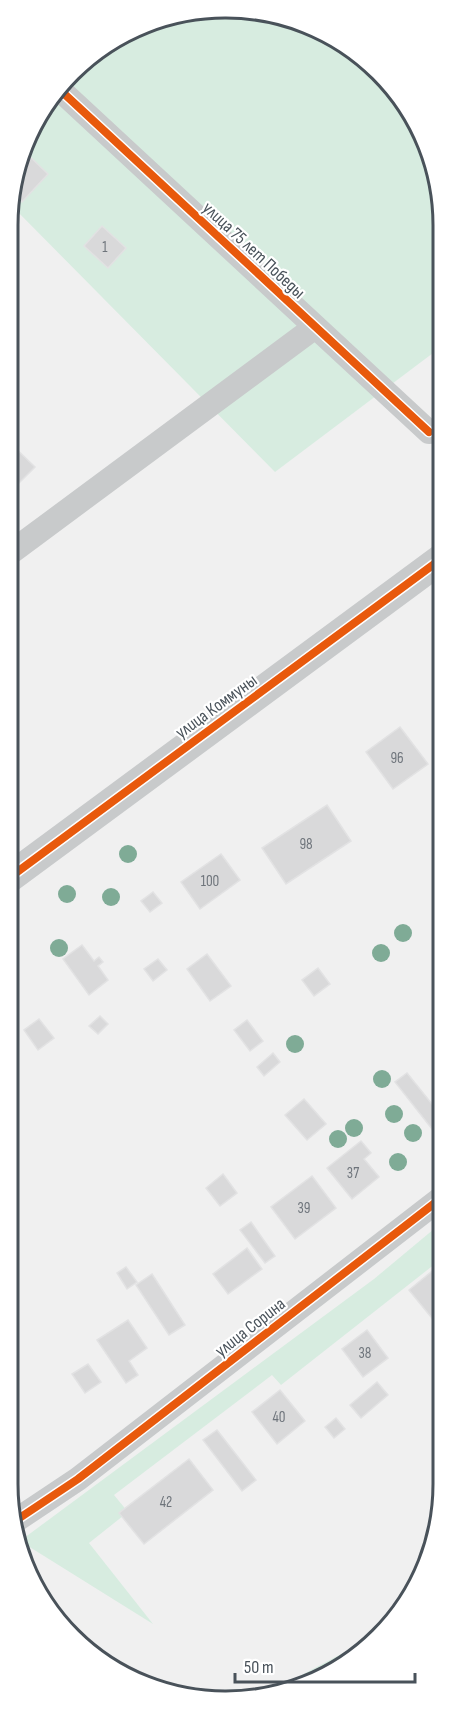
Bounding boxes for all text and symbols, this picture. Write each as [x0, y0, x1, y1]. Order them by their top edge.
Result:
street label: улица 75 лет Победы [198, 198, 309, 303]
house number: 1 [102, 238, 108, 257]
street label: улица Коммуны [171, 670, 261, 743]
house number: 96 [390, 749, 404, 768]
house number: 98 [299, 835, 313, 854]
house number: 100 [201, 872, 219, 891]
house number: 37 [347, 1164, 359, 1183]
house number: 39 [298, 1199, 310, 1218]
street label: улица Сорина [211, 1293, 290, 1361]
house number: 38 [359, 1344, 371, 1363]
house number: 40 [273, 1408, 285, 1427]
house number: 42 [160, 1493, 172, 1512]
scale bar [235, 1646, 415, 1684]
text: 50 m [244, 1657, 274, 1678]

